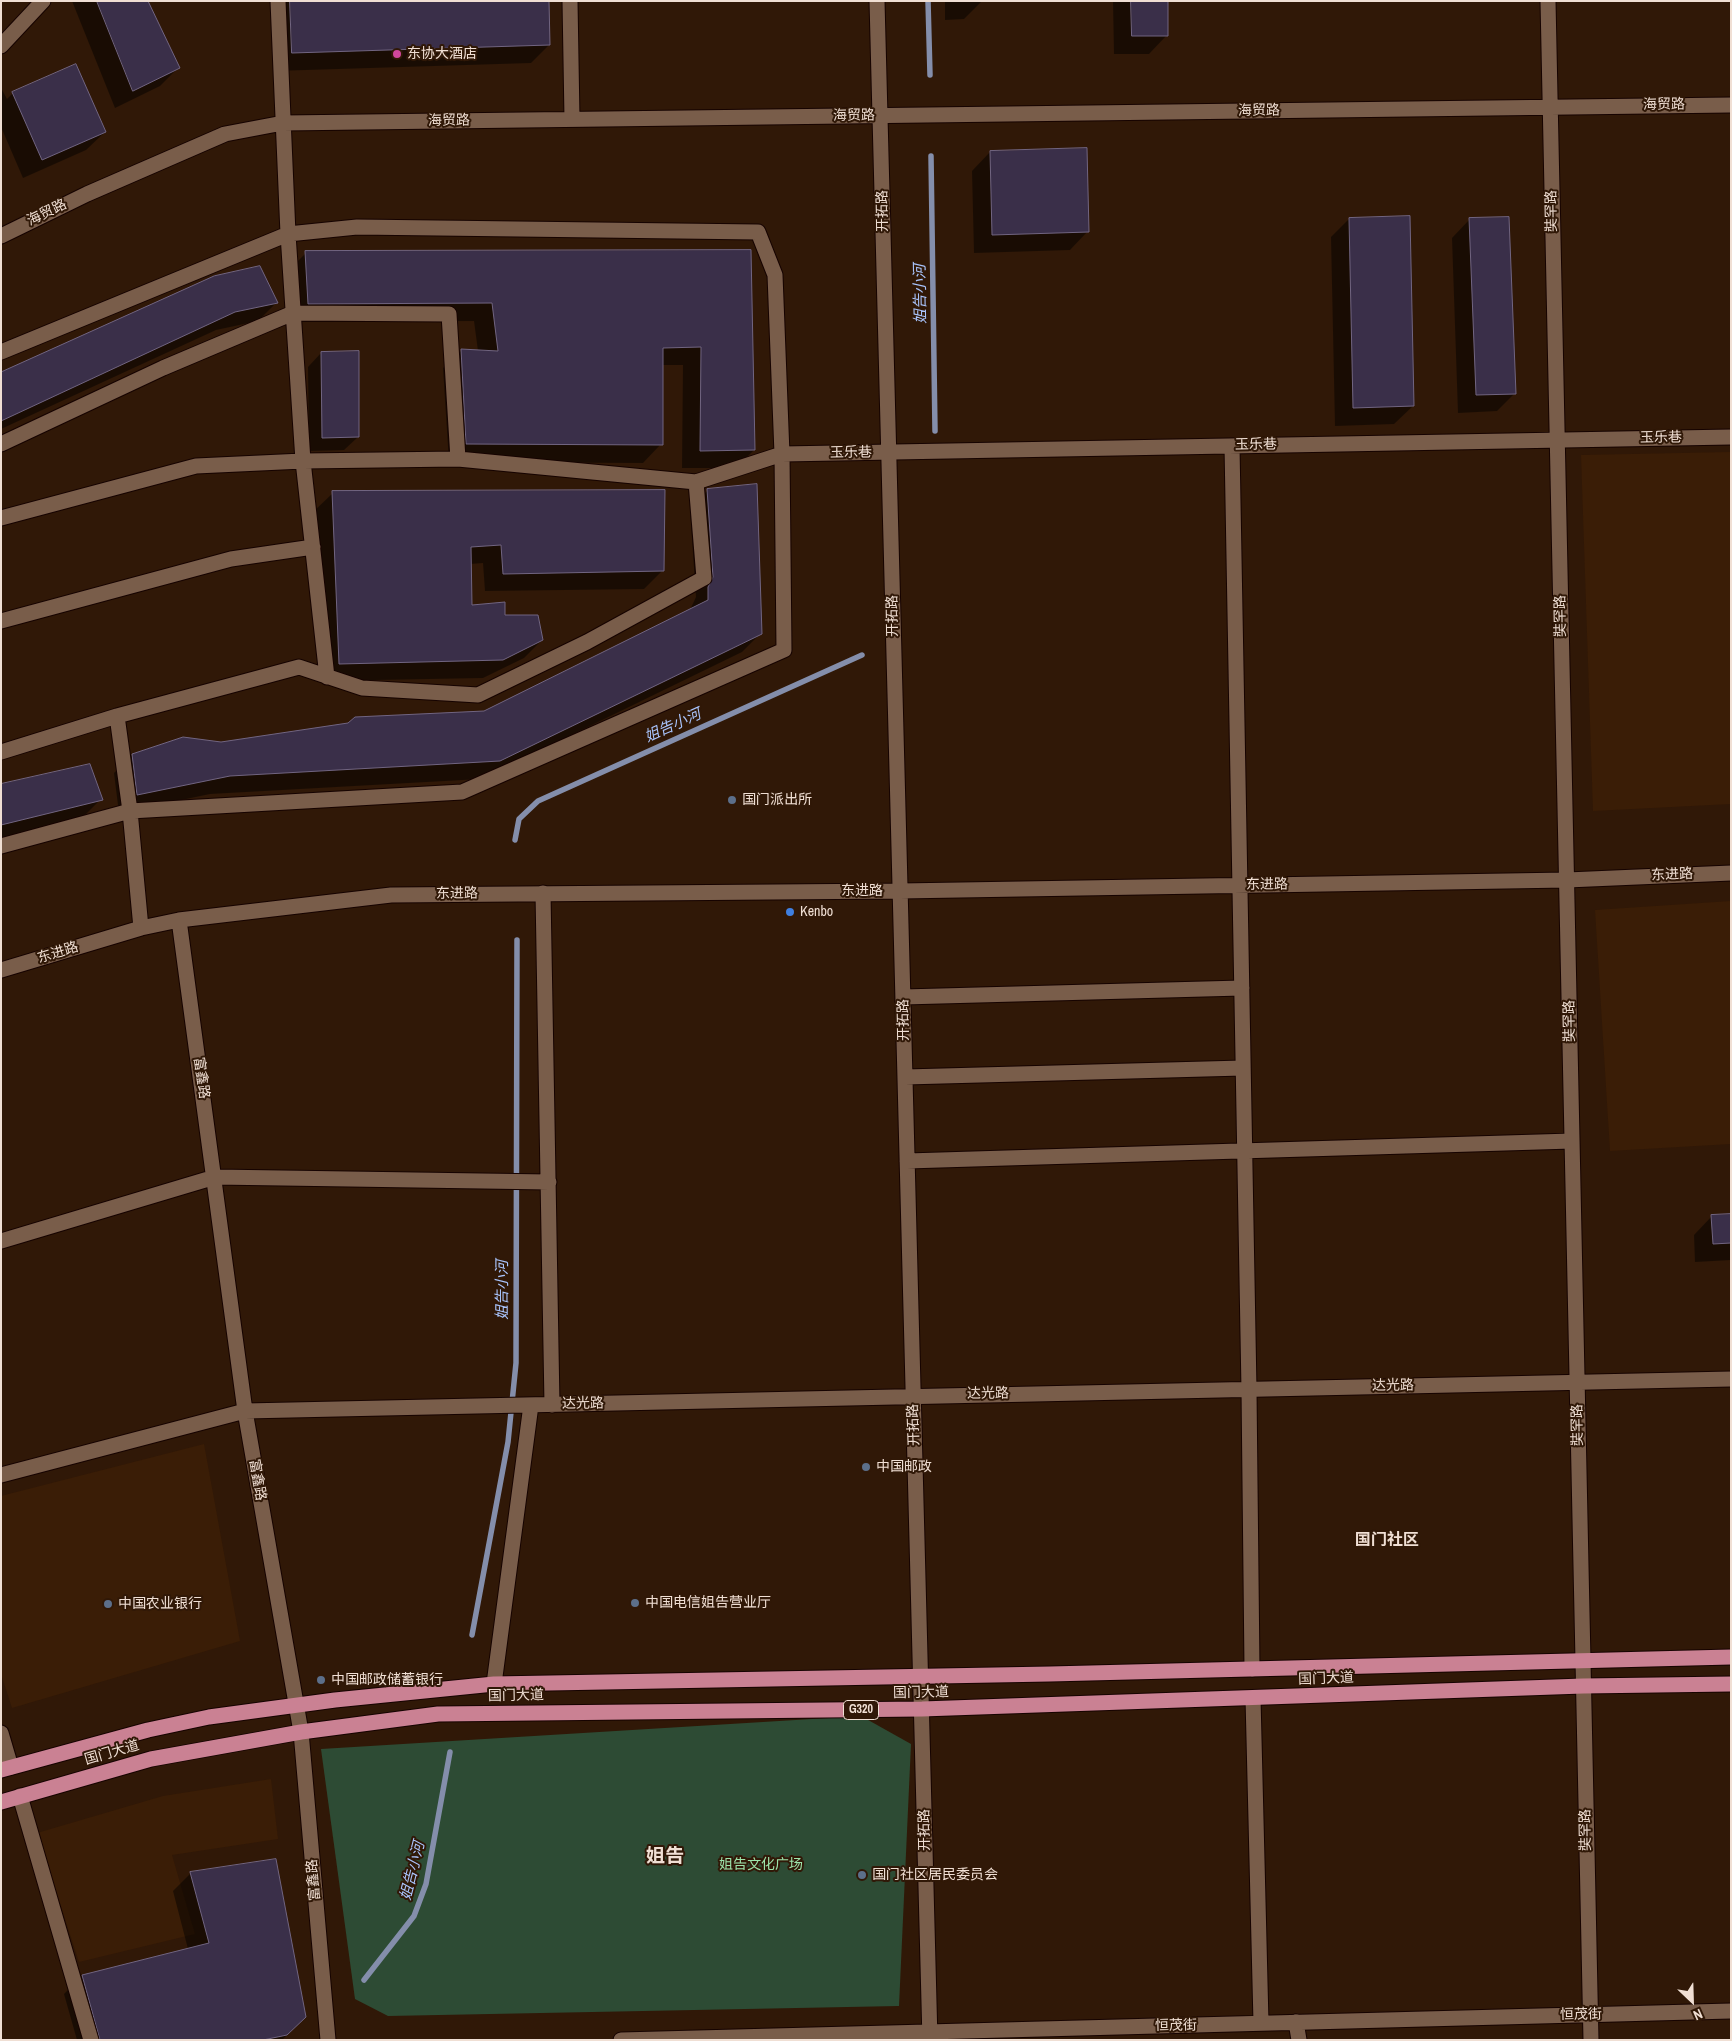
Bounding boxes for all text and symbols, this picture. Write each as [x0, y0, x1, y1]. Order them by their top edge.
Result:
place label: 东协大酒店 [407, 46, 477, 62]
marker: 东协大酒店 [391, 48, 403, 60]
street label: 海贸路 [1643, 96, 1685, 114]
street label: 海贸路 [1238, 102, 1280, 120]
street label: 海贸路 [833, 107, 875, 125]
street label: 海贸路 [428, 112, 470, 130]
street label: 开拓路 [874, 190, 892, 232]
street label: 奘罕路 [1543, 190, 1561, 232]
street label: 海贸路 [24, 196, 70, 230]
water label: 姐告小河 [911, 264, 931, 324]
street label: 玉乐巷 [1640, 429, 1682, 447]
street label: 玉乐巷 [1235, 436, 1277, 454]
street label: 玉乐巷 [830, 444, 872, 462]
street label: 开拓路 [884, 595, 902, 637]
street label: 奘罕路 [1552, 595, 1570, 637]
water label: 姐告小河 [642, 706, 704, 746]
place label: 国门派出所 [742, 792, 812, 808]
marker: 国门派出所 [726, 794, 738, 806]
street label: 东进路 [1651, 866, 1693, 884]
street label: 东进路 [1246, 876, 1288, 894]
street label: 东进路 [841, 883, 883, 899]
street label: 东进路 [436, 885, 478, 903]
place label: Kenbo [800, 904, 833, 920]
marker: Kenbo [784, 906, 796, 918]
street label: 东进路 [35, 939, 81, 967]
street label: 开拓路 [895, 999, 913, 1041]
street label: 奘罕路 [1561, 1000, 1579, 1042]
street label: 富鑫路 [190, 1056, 212, 1100]
water label: 姐告小河 [494, 1260, 512, 1320]
street label: 达光路 [1372, 1377, 1414, 1395]
street label: 达光路 [967, 1385, 1009, 1403]
street label: 达光路 [562, 1395, 604, 1413]
street label: 开拓路 [905, 1404, 923, 1446]
street label: 奘罕路 [1569, 1404, 1587, 1446]
street label: 富鑫路 [245, 1458, 269, 1502]
place label: 中国邮政 [876, 1459, 932, 1475]
marker: 中国邮政 [860, 1461, 872, 1473]
district label: 国门社区 [1355, 1531, 1419, 1551]
place label: 中国电信姐告营业厅 [645, 1595, 771, 1611]
place label: 中国农业银行 [118, 1596, 202, 1612]
marker: 中国电信姐告营业厅 [629, 1597, 641, 1609]
marker: 中国农业银行 [102, 1598, 114, 1610]
street label: 国门大道 [1298, 1670, 1354, 1688]
place label: 中国邮政储蓄银行 [331, 1672, 443, 1688]
marker: 中国邮政储蓄银行 [315, 1674, 327, 1686]
street label: 国门大道 [893, 1684, 949, 1702]
street label: 国门大道 [488, 1687, 544, 1705]
road number: G320 [844, 1700, 878, 1720]
street label: 国门大道 [83, 1737, 141, 1769]
street label: 开拓路 [916, 1809, 934, 1851]
street label: 奘罕路 [1577, 1809, 1595, 1851]
water label: 姐告小河 [397, 1840, 429, 1902]
district label: 姐告 [646, 1846, 684, 1868]
park label: 姐告文化广场 [719, 1857, 803, 1873]
street label: 富鑫路 [304, 1858, 324, 1902]
place label: 国门社区居民委员会 [872, 1867, 998, 1883]
marker: 国门社区居民委员会 [856, 1869, 868, 1881]
north arrow [1667, 1976, 1717, 2026]
text: N [1691, 2005, 1706, 2025]
street label: 恒茂街 [1560, 2006, 1602, 2024]
street label: 恒茂街 [1155, 2017, 1197, 2035]

